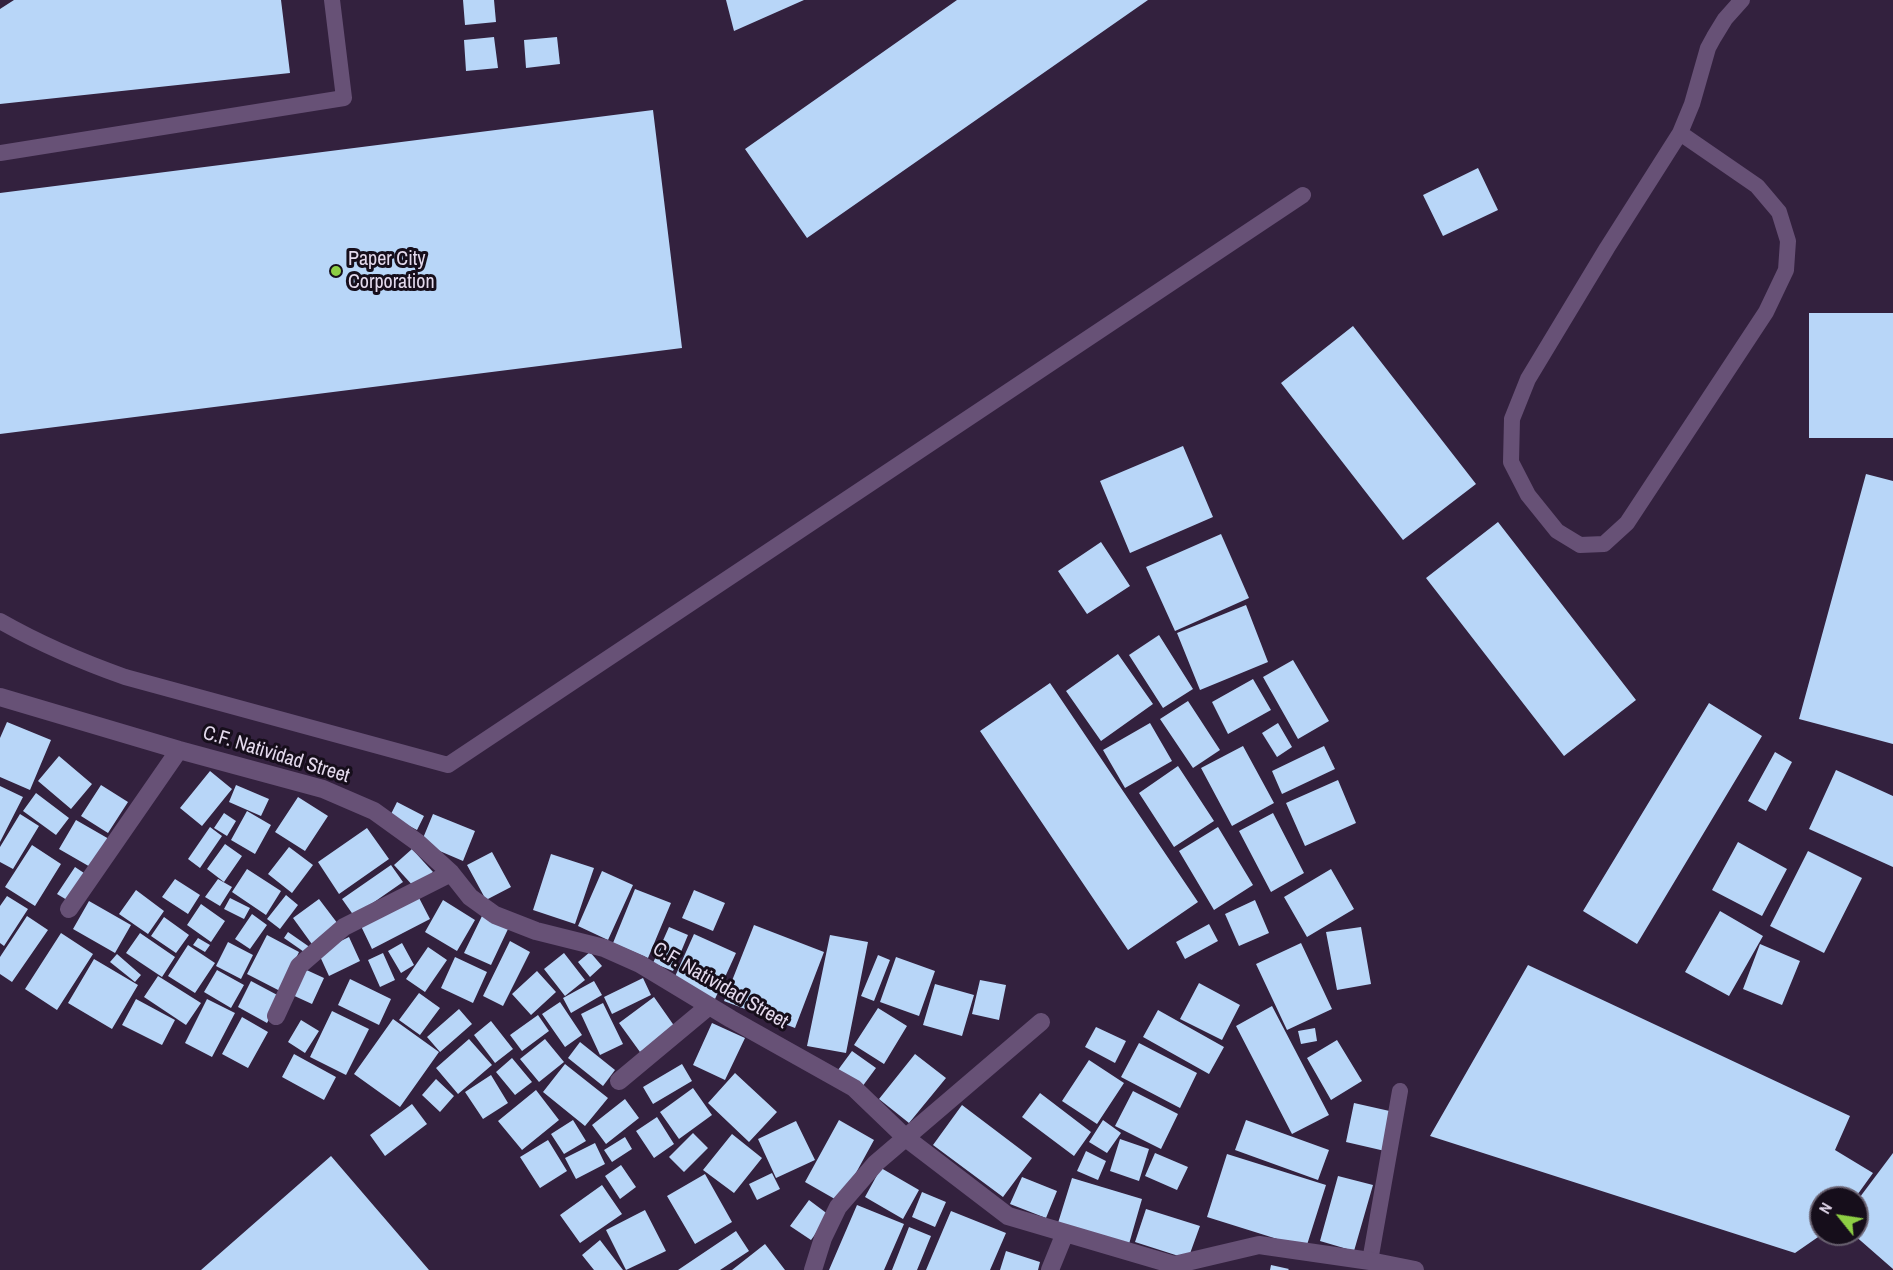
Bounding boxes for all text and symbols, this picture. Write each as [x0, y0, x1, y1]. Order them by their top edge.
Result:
place label: Paper City Corporation [348, 248, 435, 295]
marker: Paper City Corporation [329, 264, 343, 278]
street label: C.F. Natividad Street [200, 721, 352, 789]
street label: C.F. Natividad Street [648, 938, 792, 1034]
north arrow [1809, 1186, 1869, 1246]
text: N [1813, 1198, 1837, 1218]

